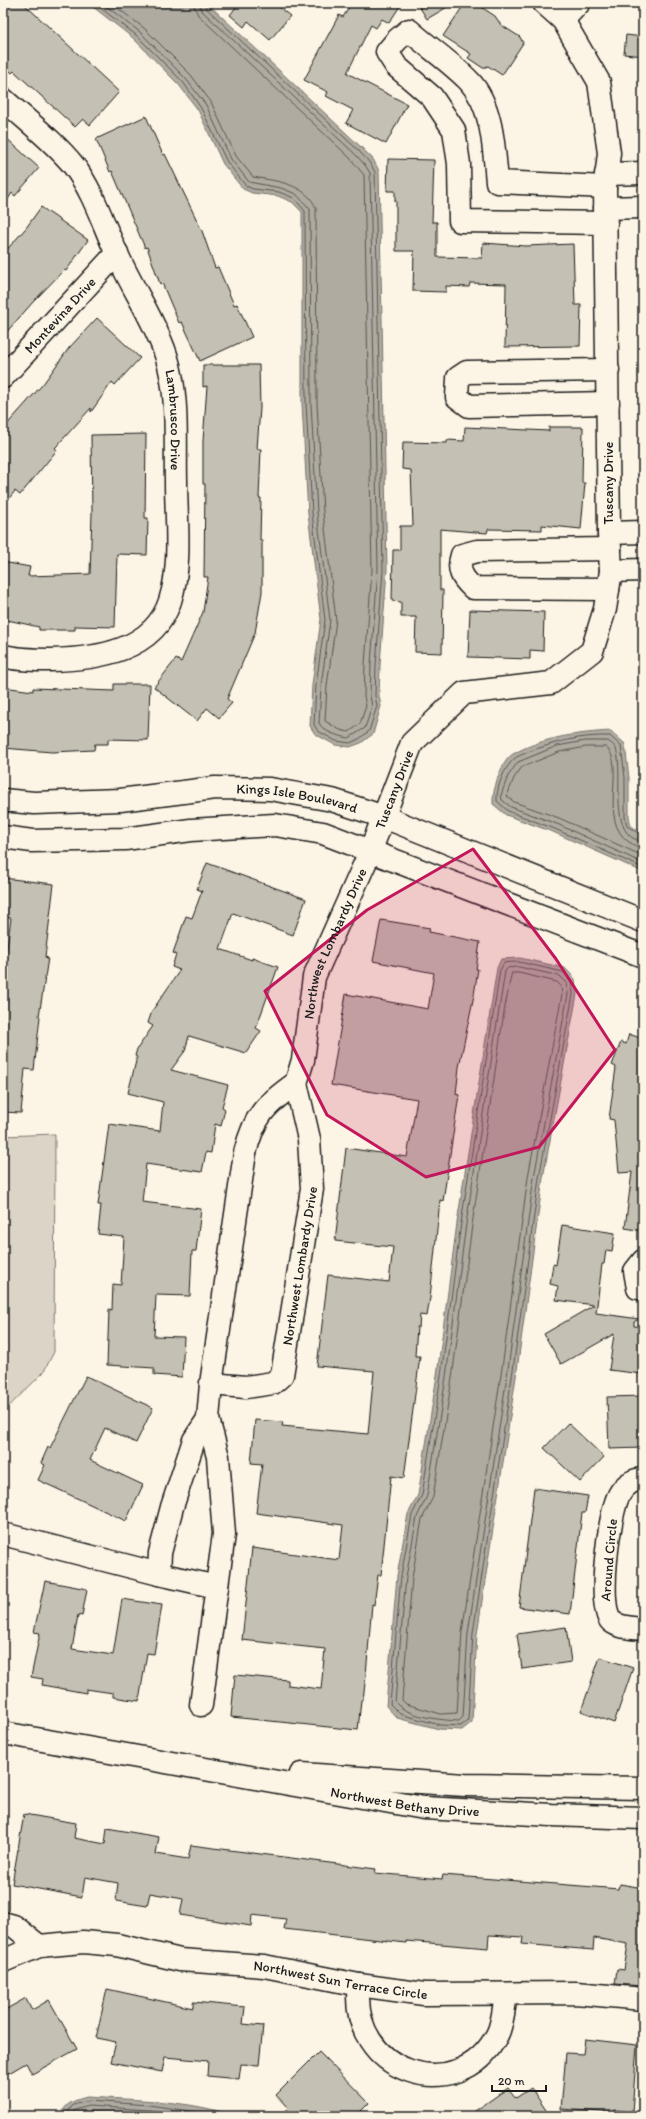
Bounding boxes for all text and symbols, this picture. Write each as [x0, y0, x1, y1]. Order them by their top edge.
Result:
street label: Montevina Drive [20, 273, 99, 357]
street label: Lambrusco Drive [162, 368, 184, 471]
street label: Tuscany Drive [600, 441, 617, 525]
street label: Tuscany Drive [371, 747, 417, 831]
street label: Kings Isle Boulevard [236, 780, 360, 816]
street label: Northwest Lombardy Drive [300, 865, 370, 1020]
street label: Northwest Lombardy Drive [278, 1185, 321, 1347]
street label: Around Circle [597, 1518, 621, 1602]
street label: Northwest Bethany Drive [329, 1783, 480, 1820]
street label: Northwest Sun Terrace Circle [253, 1957, 428, 2003]
scale bar [492, 2067, 546, 2093]
text: 20 m [498, 2074, 525, 2088]

